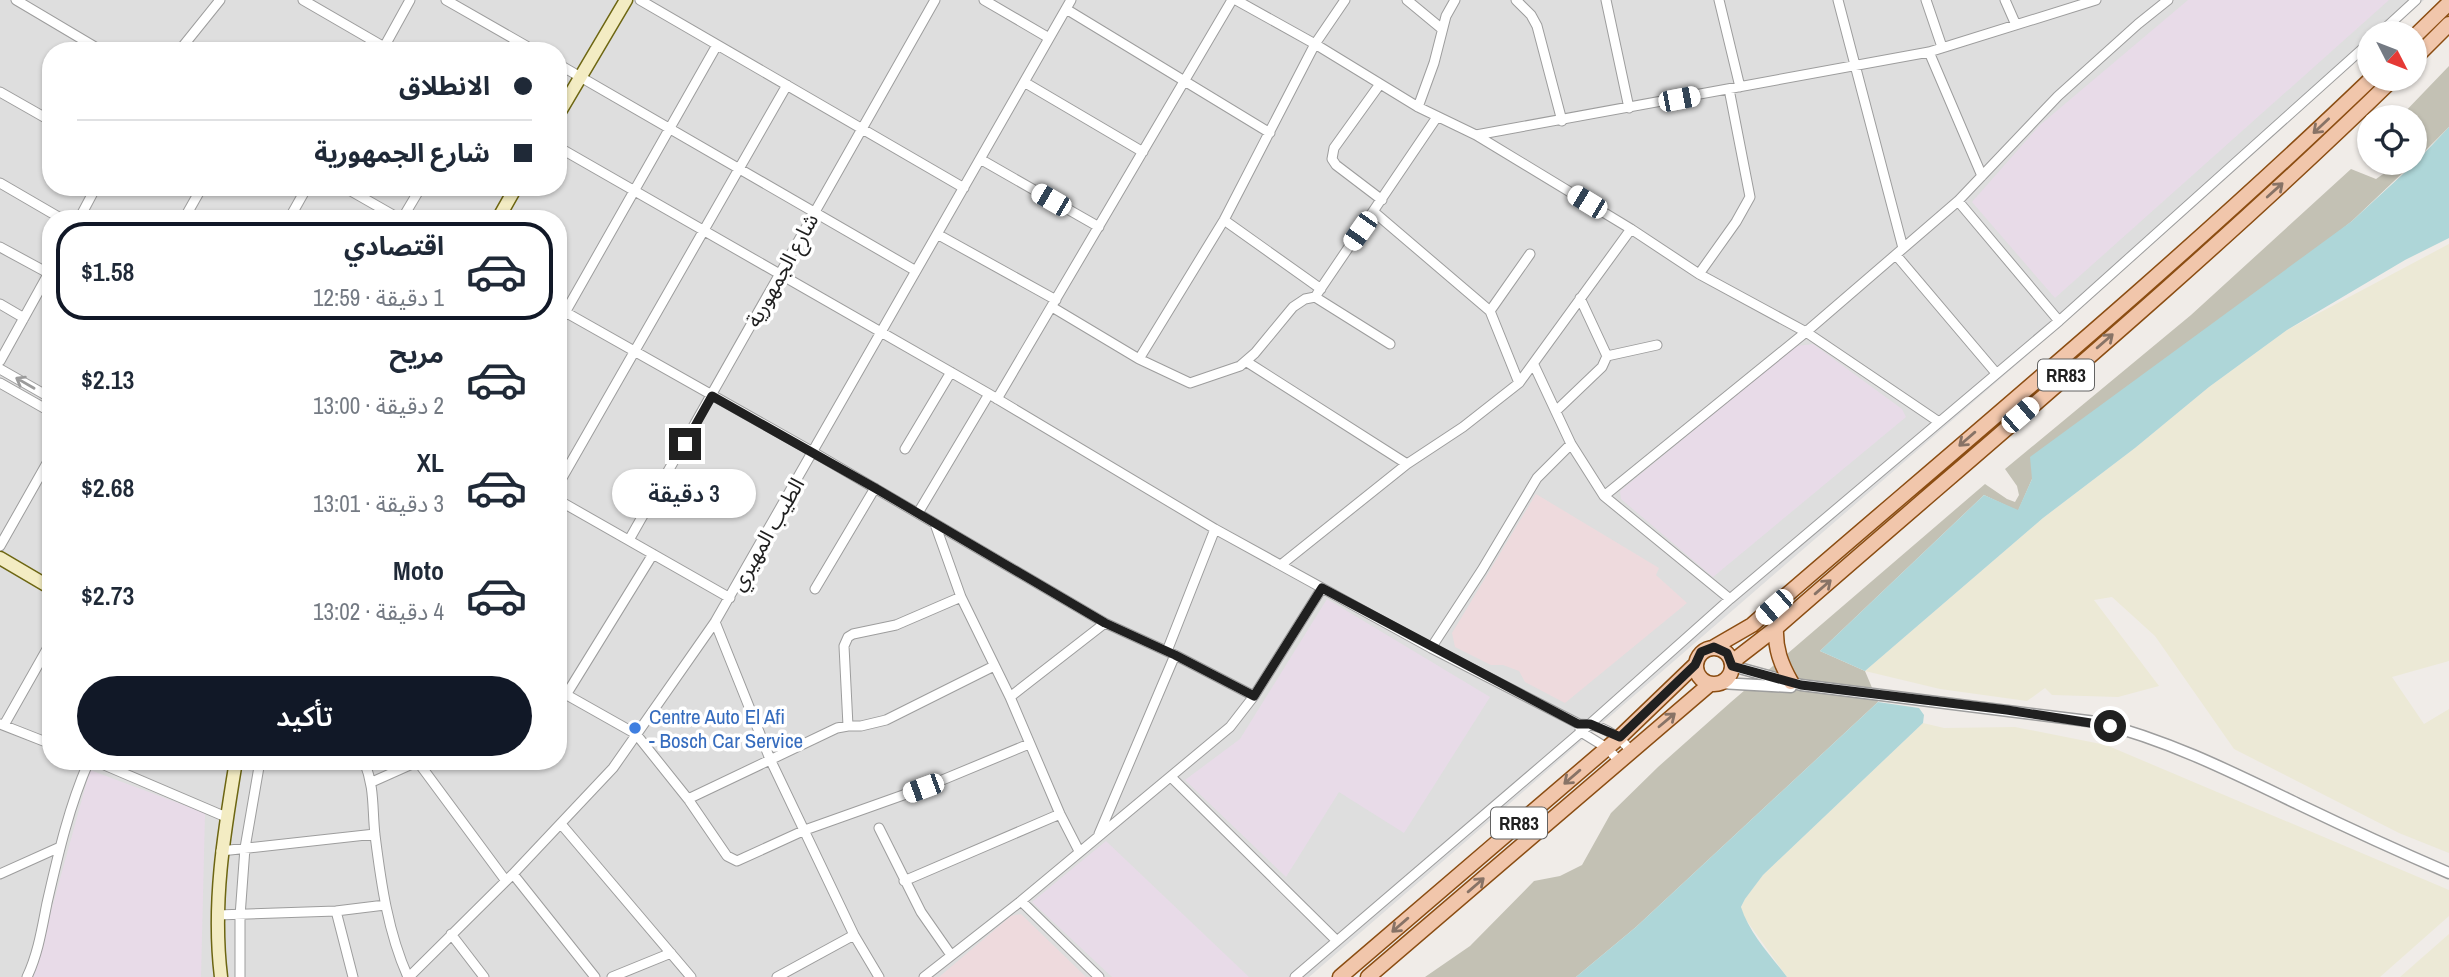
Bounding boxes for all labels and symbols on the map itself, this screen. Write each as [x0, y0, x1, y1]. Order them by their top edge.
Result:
north arrow [2357, 21, 2427, 91]
car [1657, 85, 1702, 113]
one-way arrow [2312, 118, 2330, 134]
car [1028, 180, 1075, 220]
car [1564, 182, 1611, 222]
one-way arrow [2265, 182, 2283, 198]
street label: شارع الجمهورية [739, 208, 826, 333]
car [1340, 208, 1381, 254]
one-way arrow [2096, 333, 2114, 349]
road number: RR83 [2038, 360, 2094, 390]
one-way arrow [16, 376, 36, 390]
car [1998, 393, 2043, 437]
route end [669, 428, 701, 460]
one-way arrow [1959, 431, 1977, 447]
callout: 3 دقيقة [613, 468, 757, 518]
street label: الطيب المهيري [723, 472, 813, 597]
one-way arrow [1813, 579, 1831, 595]
car [1752, 585, 1797, 629]
place label: Centre Auto El Afi - Bosch Car Service [649, 702, 803, 755]
route start [2094, 710, 2126, 742]
one-way arrow [1657, 712, 1675, 728]
marker: Centre Auto El Afi - Bosch Car Service [627, 720, 643, 736]
one-way arrow [1564, 769, 1582, 785]
car [900, 771, 947, 805]
road number: RR83 [1491, 808, 1547, 838]
one-way arrow [1466, 877, 1484, 892]
one-way arrow [1391, 917, 1409, 933]

